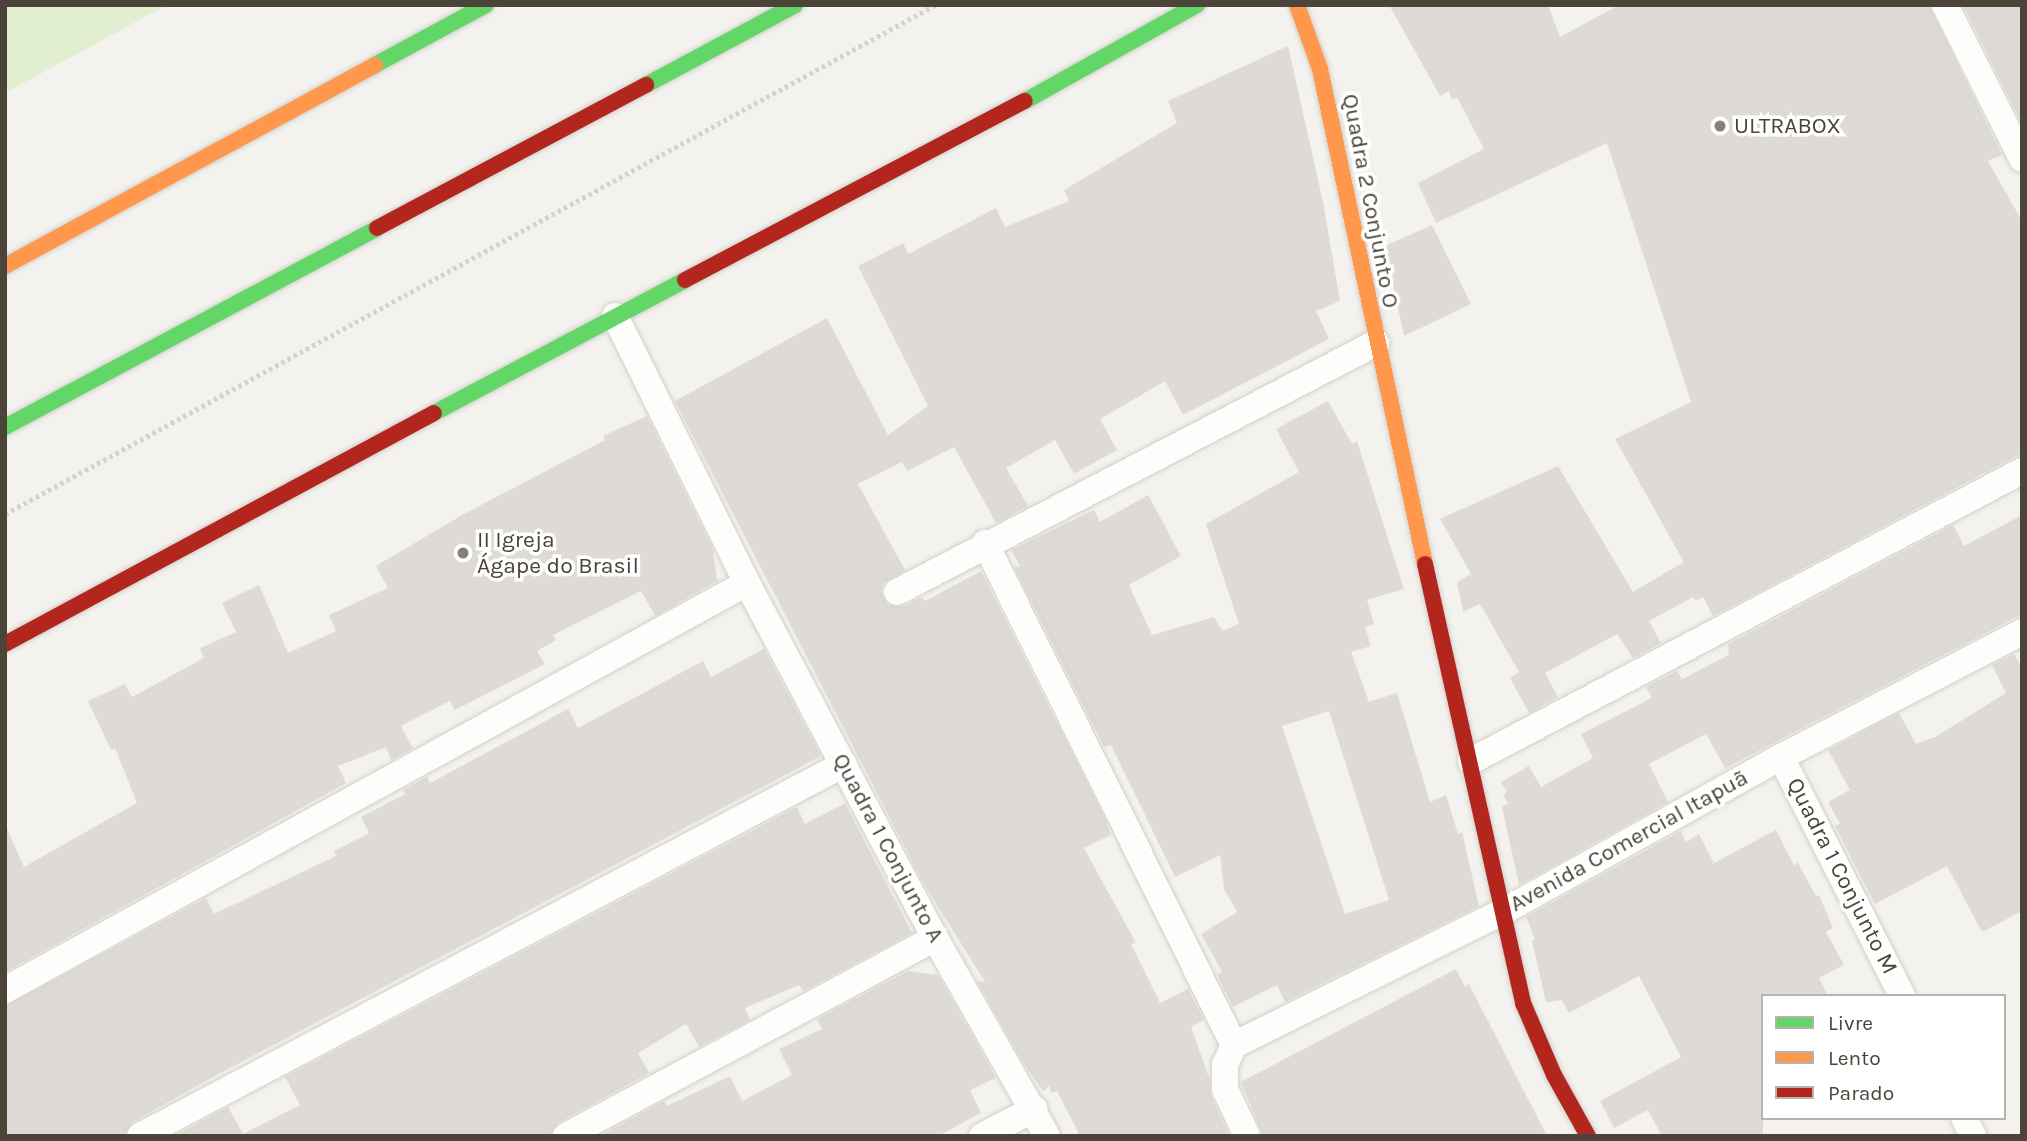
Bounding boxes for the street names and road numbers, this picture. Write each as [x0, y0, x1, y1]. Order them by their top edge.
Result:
street label: Quadra 2 Conjunto O [1336, 92, 1404, 310]
street label: Quadra 1 Conjunto A [826, 749, 950, 947]
street label: Avenida Comercial Itapuã [1505, 764, 1753, 918]
street label: Quadra 1 Conjunto M [1781, 773, 1903, 979]

